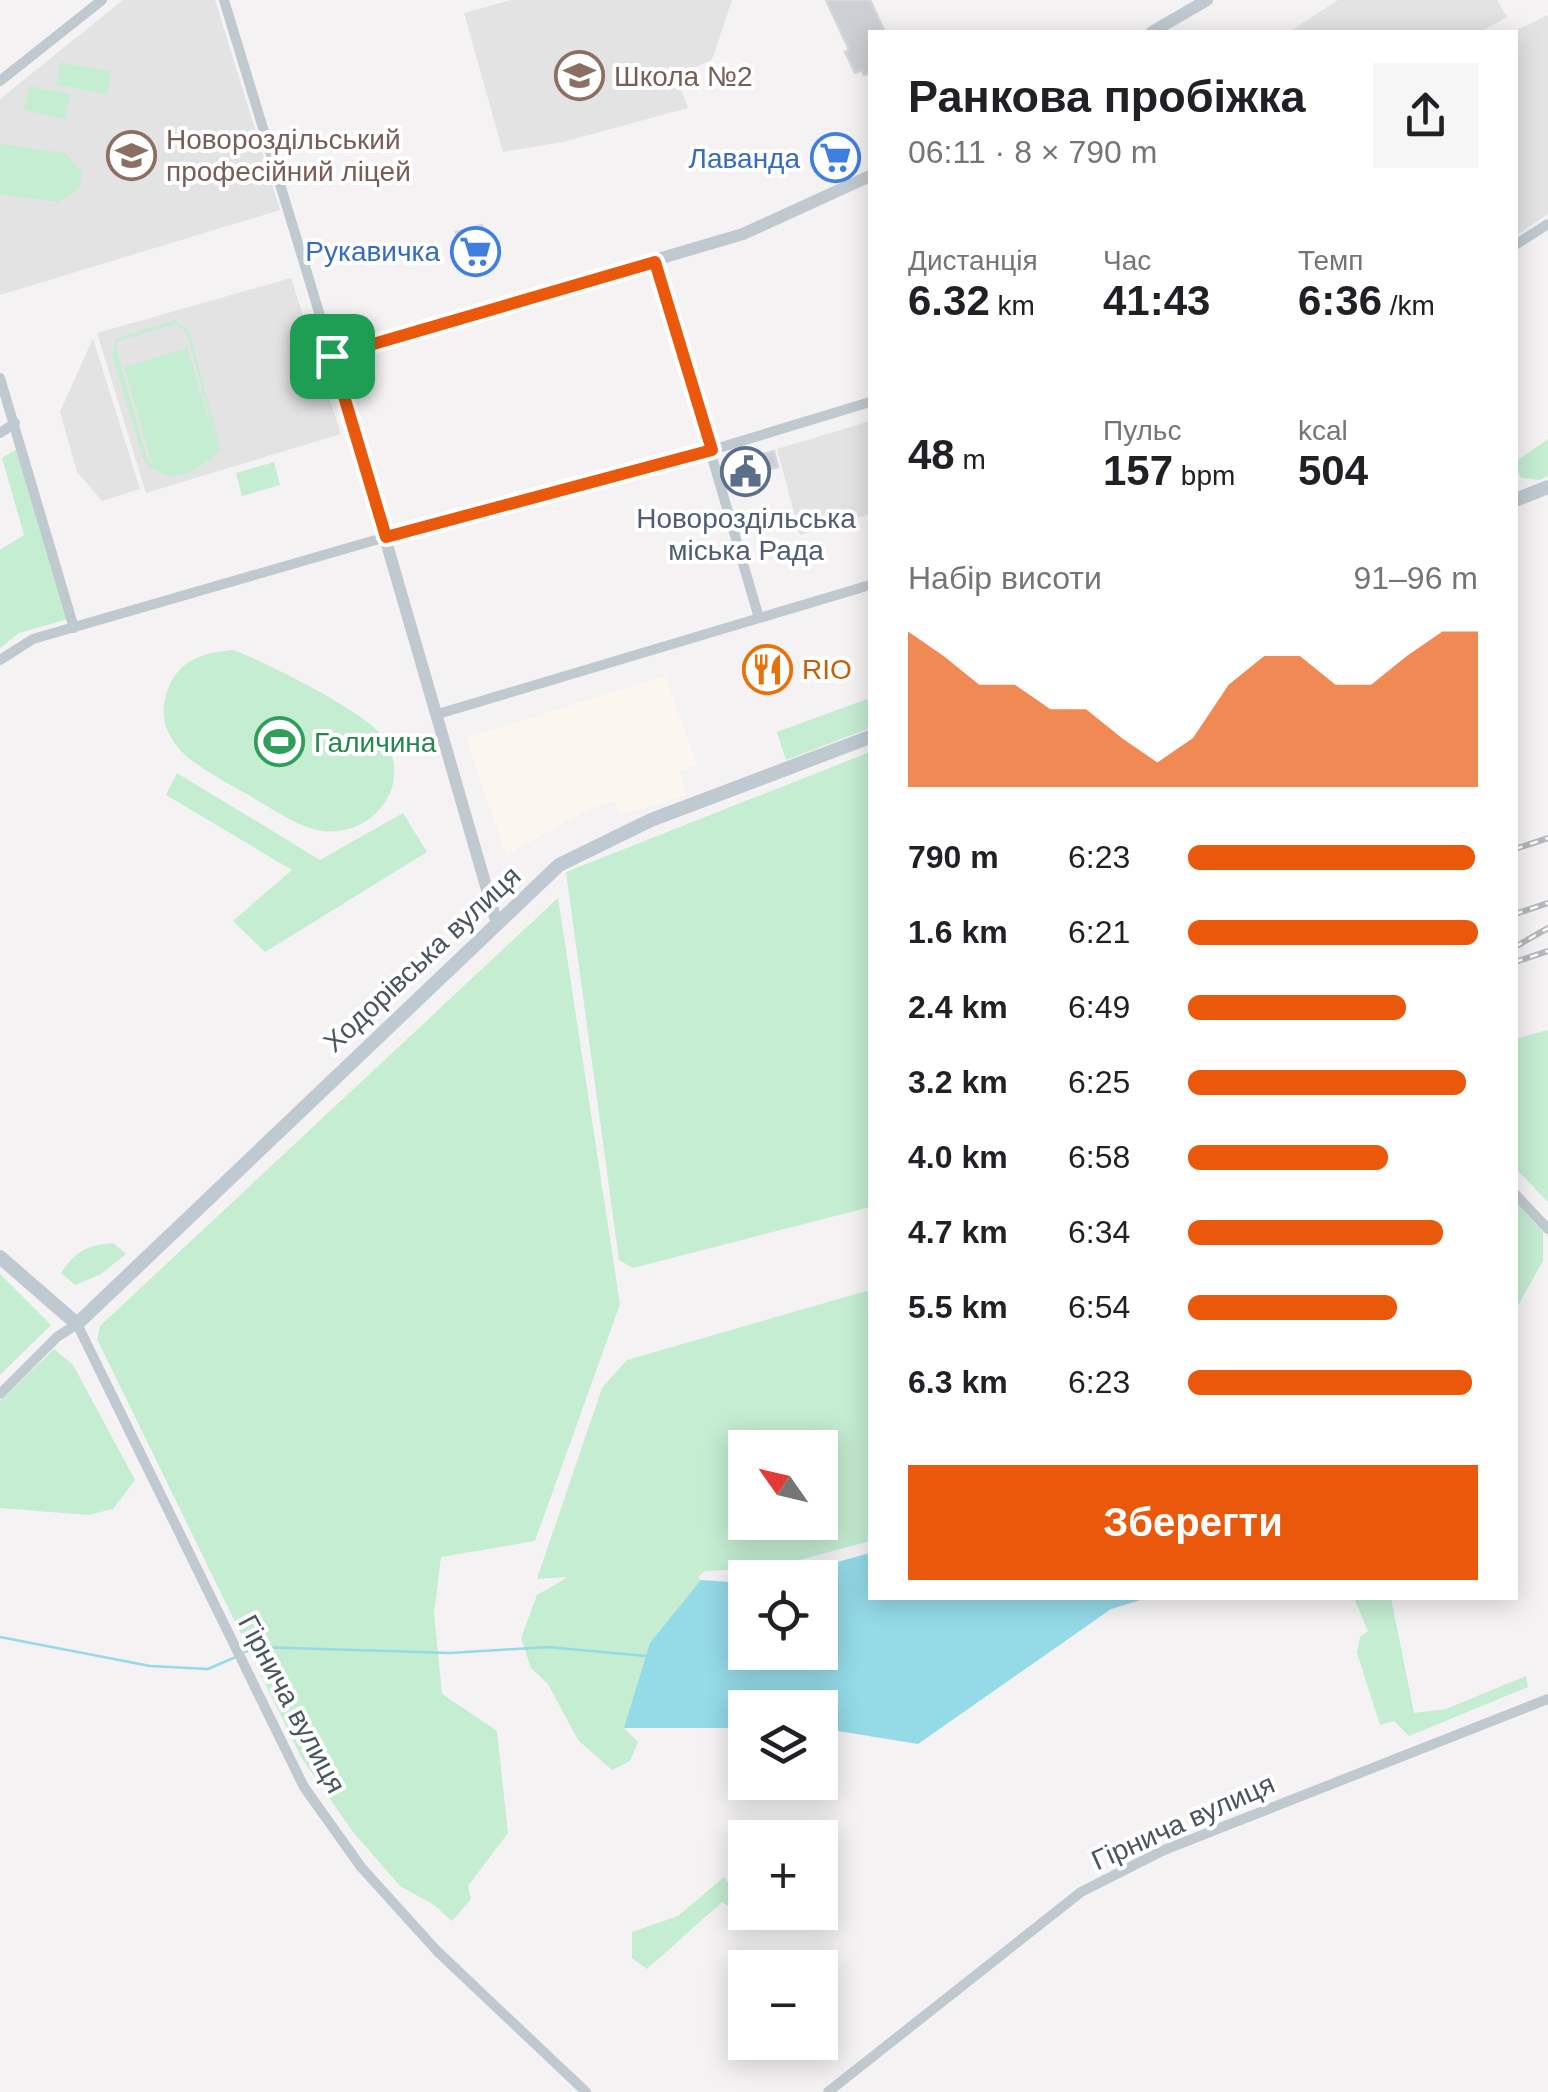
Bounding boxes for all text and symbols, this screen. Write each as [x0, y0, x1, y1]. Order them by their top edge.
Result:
school or university icon: Школа №2 [553, 50, 605, 102]
place label: Школа №2 [614, 61, 752, 92]
button: share [1373, 63, 1478, 168]
text: Ранкова пробіжка [908, 71, 1306, 122]
place label: Новороздільський професійний ліцей [166, 124, 411, 187]
school or university icon: Новороздільський професійний ліцей [105, 129, 157, 181]
supermarket icon: Лаванда [809, 132, 861, 184]
text: 06:11 · 8 × 790 m [908, 134, 1157, 170]
place label: Лаванда [689, 143, 800, 174]
supermarket icon: Рукавичка [449, 225, 501, 277]
place label: Рукавичка [305, 236, 440, 267]
text: Дистанція [908, 245, 1038, 276]
text: Час [1103, 245, 1151, 276]
text: Темп [1298, 245, 1364, 276]
text: 6.32 [908, 277, 990, 324]
text: 41:43 [1103, 277, 1210, 324]
text: 6:36 [1298, 277, 1382, 324]
text: km [990, 290, 1035, 321]
text: /km [1382, 290, 1435, 321]
pin [290, 314, 375, 399]
icon: arrive [305, 329, 360, 384]
text: Пульс [1103, 415, 1181, 446]
text: kcal [1298, 415, 1348, 446]
text: 48 [908, 431, 955, 478]
text: m [955, 444, 986, 475]
public building icon: Новороздільська міська Рада [720, 445, 772, 497]
text: 157 [1103, 447, 1173, 494]
text: 504 [1298, 447, 1368, 494]
text: bpm [1173, 460, 1235, 491]
place label: Новороздільська міська Рада [636, 503, 856, 566]
text: Набір висоти [908, 560, 1102, 596]
text: 91–96 m [1353, 560, 1478, 596]
restaurant icon: RIO [741, 643, 793, 695]
place label: RIO [802, 654, 852, 685]
sports icon: Галичина [253, 716, 305, 768]
place label: Галичина [314, 727, 437, 758]
text: 790 m [908, 839, 999, 875]
text: 6:23 [1068, 839, 1130, 875]
street label: Ходорівська вулиця [317, 860, 527, 1058]
text: 1.6 km [908, 914, 1008, 950]
text: 6:21 [1068, 914, 1130, 950]
text: 2.4 km [908, 989, 1008, 1025]
text: 6:49 [1068, 989, 1130, 1025]
text: 3.2 km [908, 1064, 1008, 1100]
text: 6:25 [1068, 1064, 1130, 1100]
text: 4.0 km [908, 1139, 1008, 1175]
text: 6:58 [1068, 1139, 1130, 1175]
text: 4.7 km [908, 1214, 1008, 1250]
text: 6:34 [1068, 1214, 1130, 1250]
text: 5.5 km [908, 1289, 1008, 1325]
text: 6:54 [1068, 1289, 1130, 1325]
text: 6.3 km [908, 1364, 1008, 1400]
text: 6:23 [1068, 1364, 1130, 1400]
north arrow [728, 1430, 838, 1540]
map controls [728, 1430, 838, 2060]
button: Зберегти [908, 1465, 1478, 1580]
button: locate [728, 1560, 838, 1670]
street label: Гірнича вулиця [232, 1610, 352, 1798]
button: layers [728, 1690, 838, 1800]
street label: Гірнича вулиця [1087, 1768, 1279, 1876]
button: + [728, 1820, 838, 1930]
button: − [728, 1950, 838, 2060]

